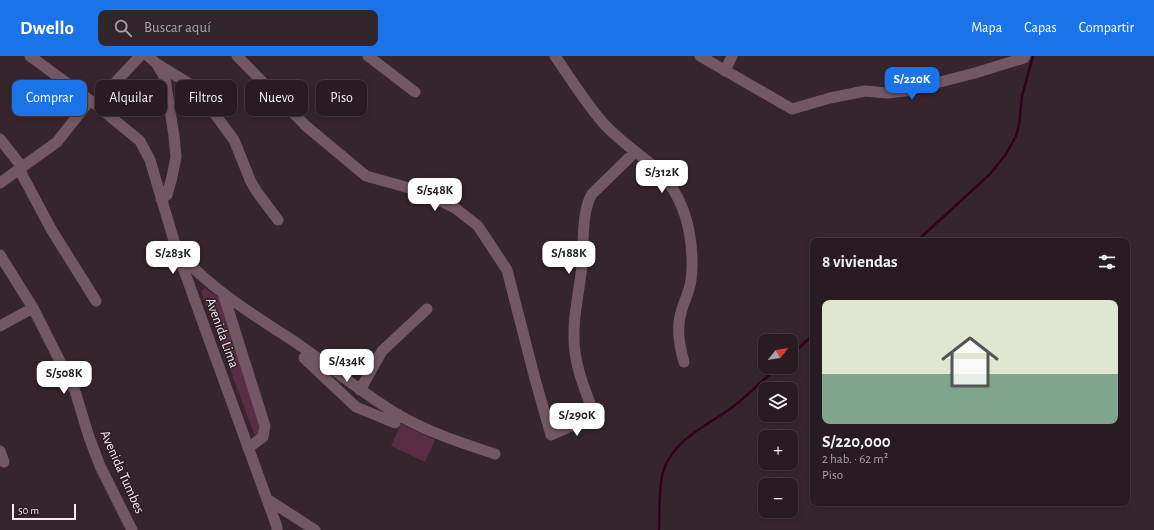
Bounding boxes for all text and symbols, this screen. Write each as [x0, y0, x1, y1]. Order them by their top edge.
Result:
search box [98, 10, 378, 46]
icon: search [112, 17, 134, 39]
text: Dwello [20, 19, 74, 38]
text: Buscar aquí [144, 20, 211, 35]
text: Mapa [971, 21, 1002, 35]
text: Capas [1024, 21, 1057, 35]
text: Compartir [1079, 21, 1134, 35]
pin: S/220K [879, 67, 945, 101]
text: S/220K [894, 73, 930, 86]
chip: Comprar [12, 80, 87, 116]
chip: Alquilar [95, 80, 167, 116]
chip: Filtros [175, 80, 237, 116]
chip: Nuevo [245, 80, 308, 116]
chip: Piso [316, 80, 367, 116]
pin: S/312K [629, 160, 695, 194]
text: S/312K [645, 166, 679, 179]
pin: S/548K [402, 178, 468, 212]
text: S/548K [417, 184, 453, 197]
pin: S/283K [140, 241, 206, 275]
pin: S/188K [536, 241, 602, 275]
text: S/283K [155, 247, 191, 260]
text: S/188K [551, 247, 587, 260]
icon: filters [1096, 251, 1118, 273]
text: 8 viviendas [822, 253, 898, 270]
street label: Avenida Lima [203, 296, 241, 370]
icon: home [934, 326, 1006, 398]
north arrow [758, 334, 798, 374]
map controls [758, 334, 798, 518]
pin: S/434K [314, 349, 380, 383]
text: S/434K [329, 355, 365, 368]
pin: S/508K [31, 361, 97, 395]
text: S/508K [46, 367, 82, 380]
button: layers [758, 382, 798, 422]
pin: S/290K [544, 403, 610, 437]
text: S/290K [559, 409, 595, 422]
street label: Avenida Tumbes [97, 428, 147, 516]
button: + [758, 430, 798, 470]
text: S/220,000 [822, 433, 891, 450]
text: 2 hab. · 62 m² [822, 453, 888, 466]
text: Piso [822, 469, 843, 482]
button: − [758, 478, 798, 518]
scale bar [12, 502, 76, 521]
text: 50 m [18, 505, 39, 516]

